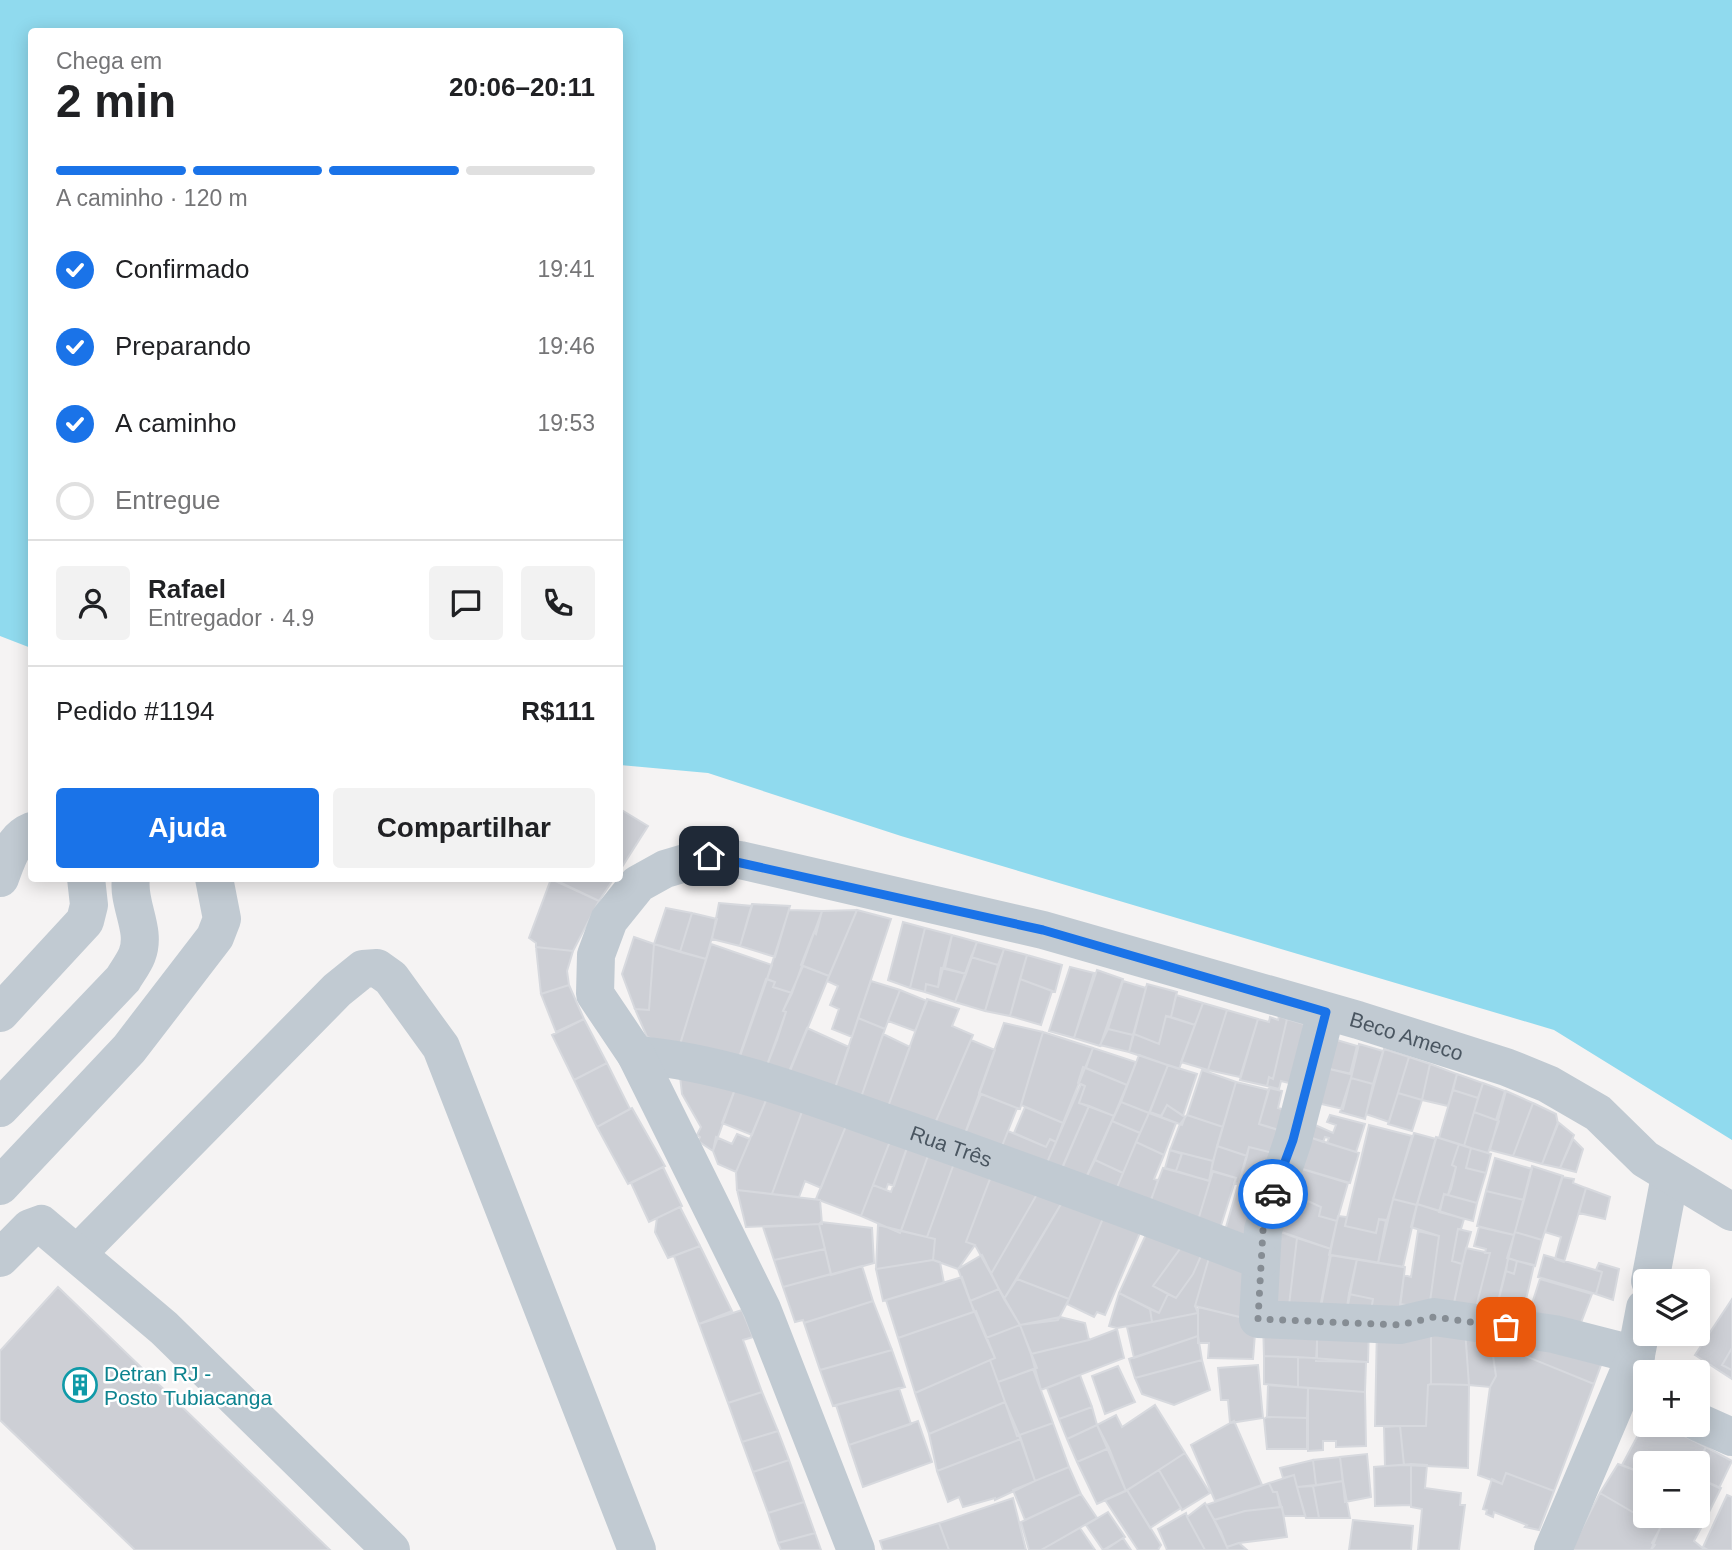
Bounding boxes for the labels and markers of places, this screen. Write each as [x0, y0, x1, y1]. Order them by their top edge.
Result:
pin [679, 826, 739, 886]
pin [1476, 1297, 1536, 1357]
place label: Detran RJ - Posto Tubiacanga [104, 1362, 272, 1409]
building icon: Detran RJ - Posto Tubiacanga [61, 1366, 99, 1404]

